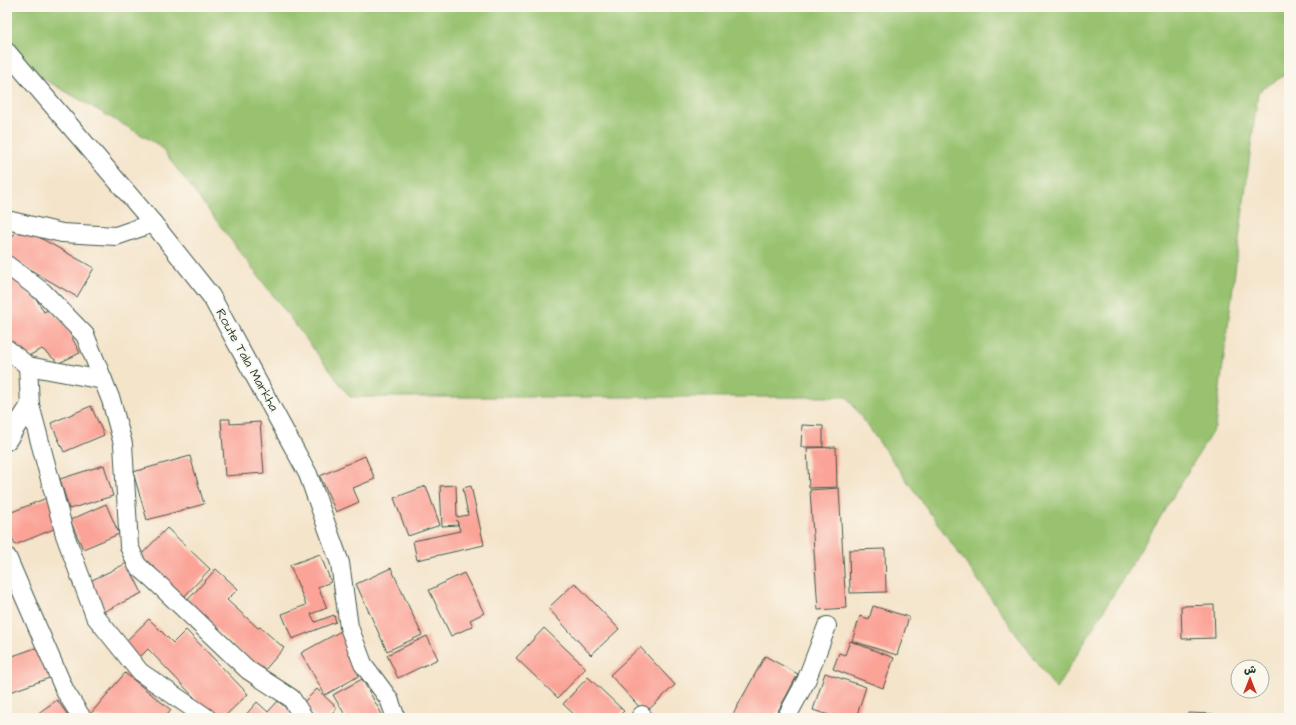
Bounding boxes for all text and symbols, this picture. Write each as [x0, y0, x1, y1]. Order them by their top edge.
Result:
street label: Route Tala Markha [211, 305, 283, 415]
north arrow [1230, 659, 1270, 699]
text: ش [1244, 662, 1256, 677]

